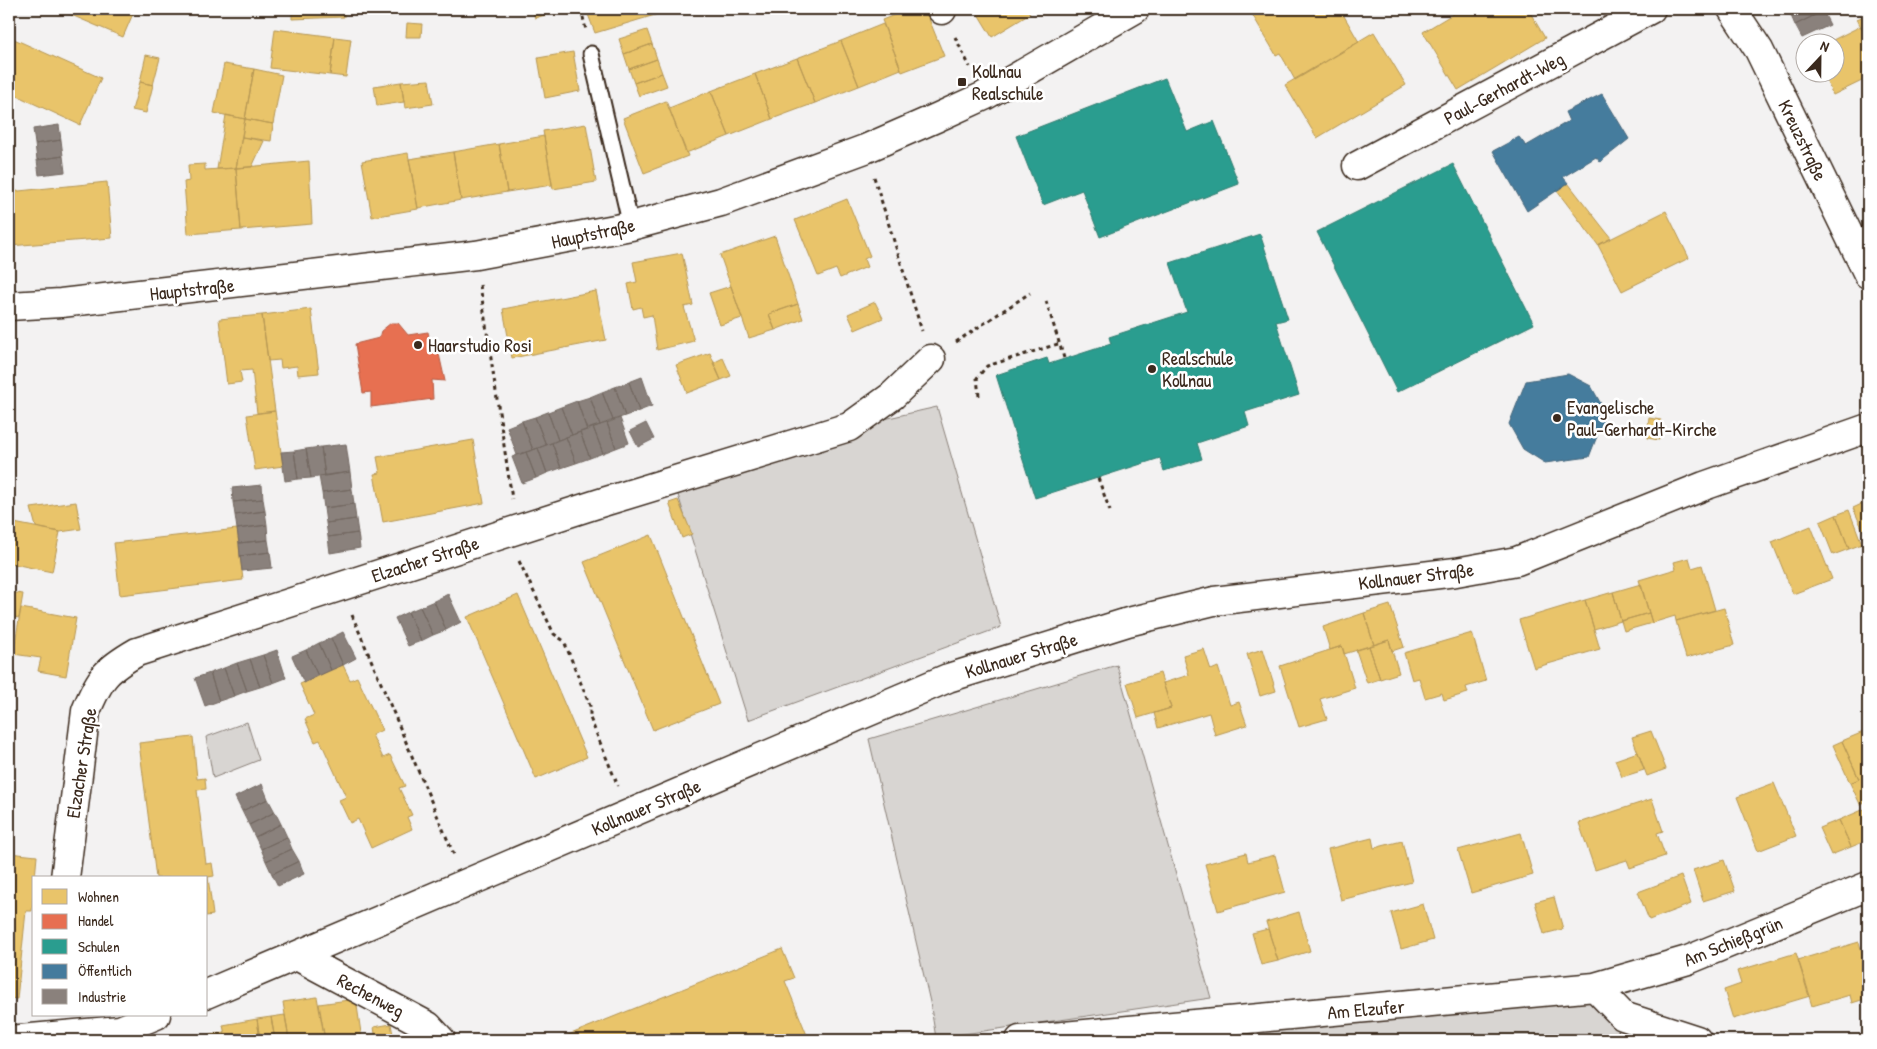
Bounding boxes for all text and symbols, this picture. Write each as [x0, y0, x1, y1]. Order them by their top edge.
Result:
north arrow [1794, 32, 1844, 82]
text: N [1818, 35, 1833, 56]
street label: Paul-Gerhardt-Weg [1439, 45, 1569, 131]
place label: Kollnau Realschule [972, 58, 1044, 106]
marker: Kollnau Realschule [956, 76, 968, 88]
street label: Kreuzstraße [1772, 95, 1834, 185]
street label: Hauptstraße [549, 211, 638, 255]
street label: Hauptstraße [148, 272, 236, 306]
place label: Haarstudio Rosi [428, 332, 532, 358]
marker: Haarstudio Rosi [412, 339, 424, 351]
place label: Realschule Kollnau [1162, 345, 1234, 393]
marker: Realschule Kollnau [1146, 363, 1158, 375]
place label: Evangelische Paul-Gerhardt-Kirche [1567, 394, 1717, 442]
marker: Evangelische Paul-Gerhardt-Kirche [1551, 412, 1563, 424]
street label: Elzacher Straße [368, 529, 482, 589]
street label: Kollnauer Straße [1357, 556, 1476, 596]
street label: Kollnauer Straße [962, 625, 1081, 684]
street label: Elzacher Straße [59, 706, 103, 820]
street label: Kollnauer Straße [587, 772, 705, 842]
legend [32, 876, 208, 1016]
text: Wohnen [78, 886, 119, 907]
street label: Am Schießgrün [1680, 909, 1786, 973]
text: Handel [78, 910, 114, 931]
text: Schulen [78, 936, 120, 957]
text: Öffentlich [78, 960, 132, 981]
street label: Rechenweg [333, 966, 409, 1024]
text: Industrie [78, 986, 126, 1007]
street label: Am Elzufer [1326, 993, 1406, 1025]

